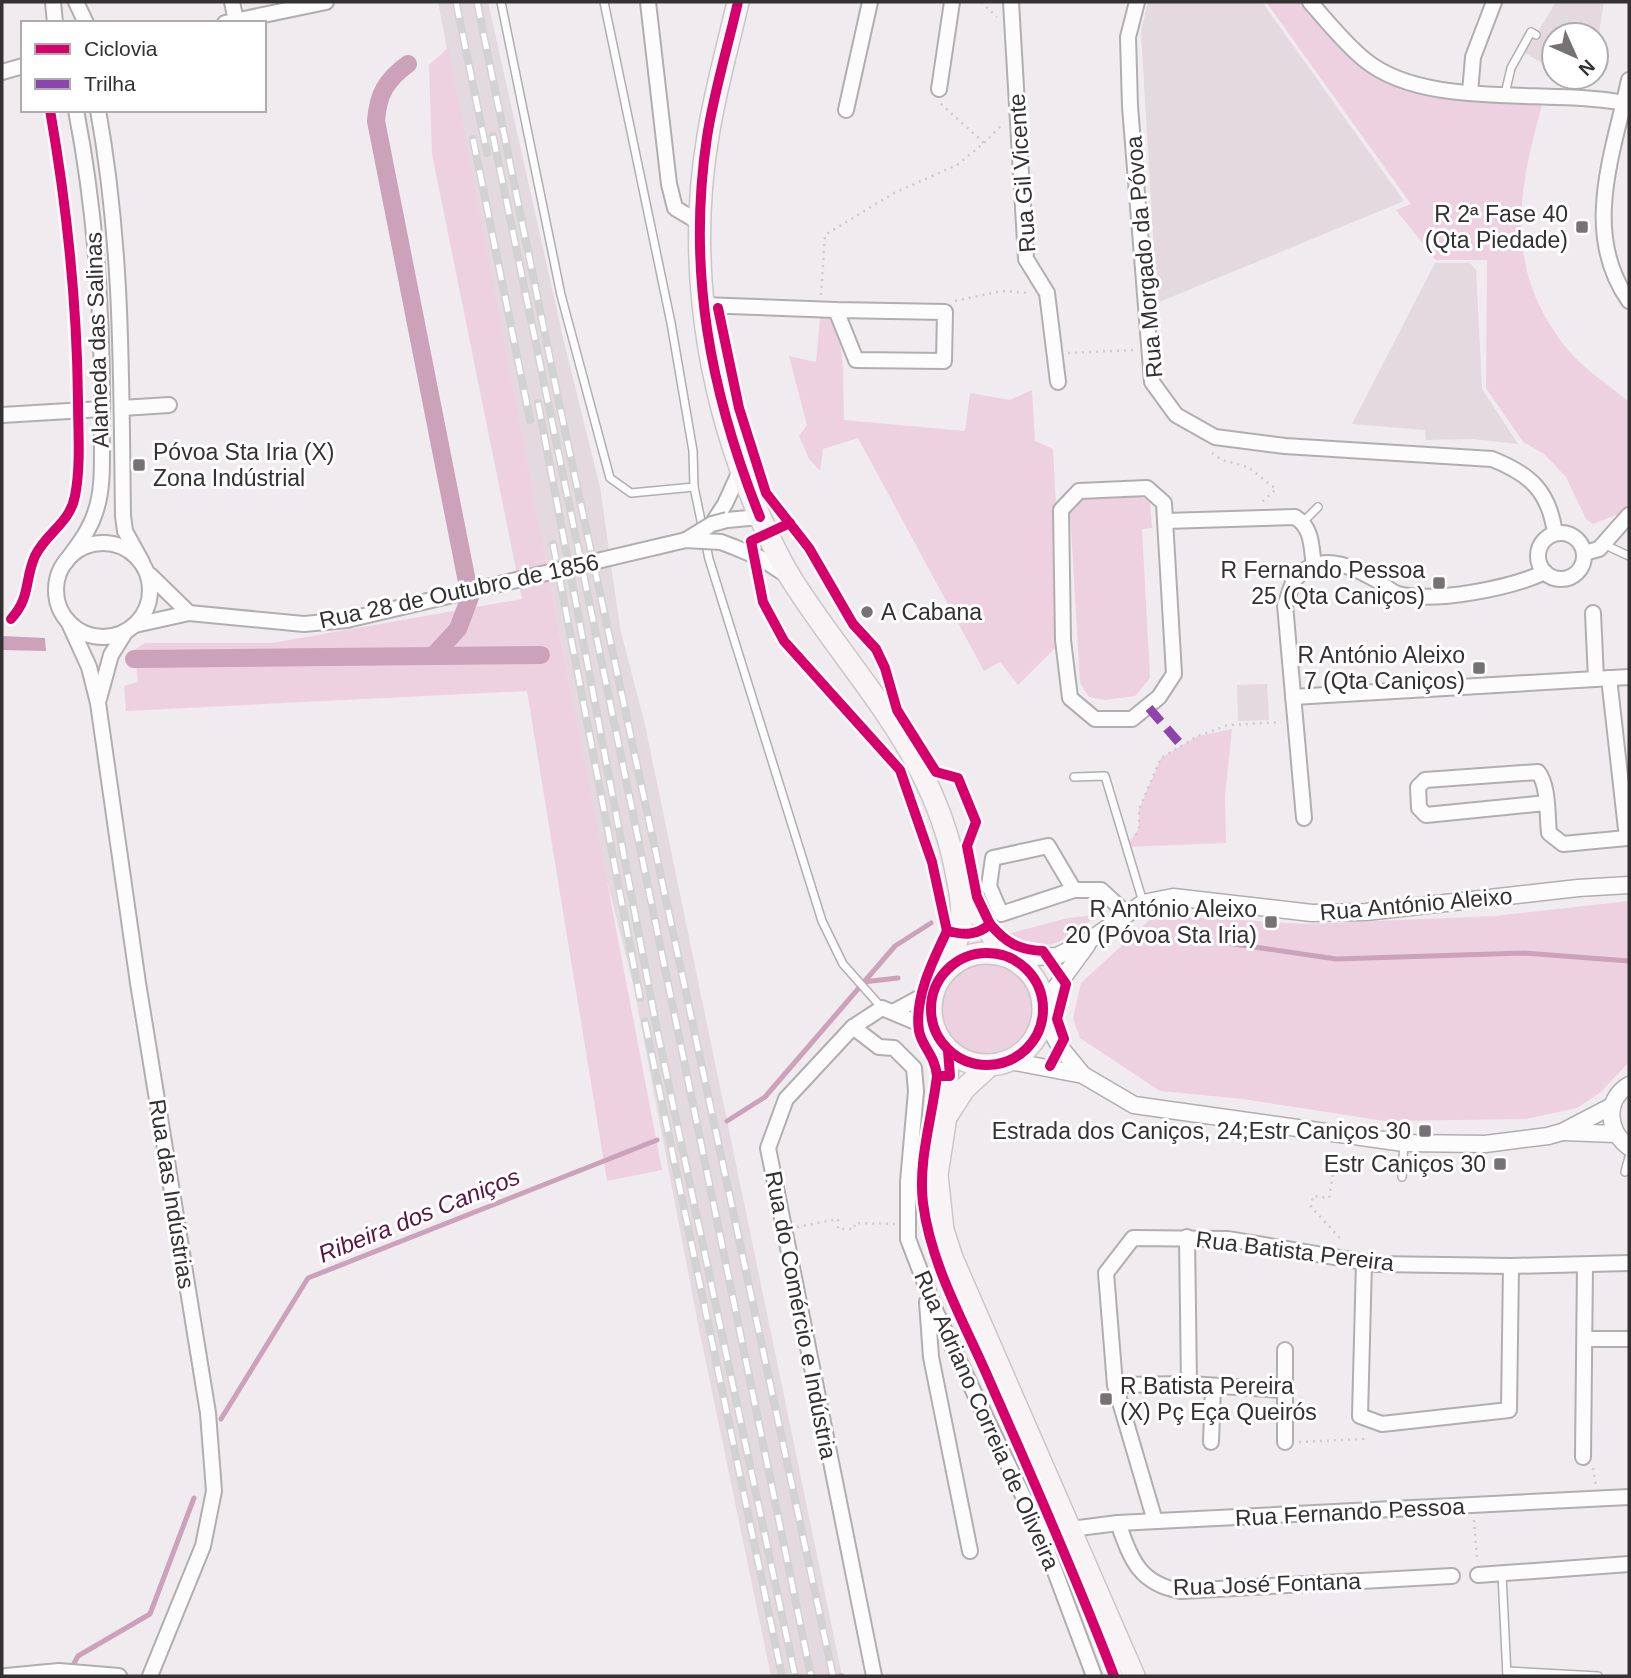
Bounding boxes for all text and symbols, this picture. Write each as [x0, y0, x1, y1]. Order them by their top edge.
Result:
legend [21, 21, 266, 112]
north arrow [1540, 21, 1610, 91]
text: Ciclovia [84, 37, 158, 60]
text: N [1574, 55, 1599, 80]
text: Trilha [84, 72, 136, 95]
street label: Rua Gil Vicente [1003, 93, 1041, 253]
street label: Rua Morgado da Póvoa [1120, 135, 1168, 379]
place label: R 2ª Fase 40 (Qta Piedade) [1425, 201, 1568, 253]
marker: R 2ª Fase 40 (Qta Piedade) [1574, 219, 1590, 235]
street label: Alameda das Salinas [80, 232, 114, 448]
place label: Póvoa Sta Iria (X) Zona Indústrial [153, 439, 335, 491]
marker: Póvoa Sta Iria (X) Zona Indústrial [131, 457, 147, 473]
street label: Rua 28 de Outubro de 1856 [317, 549, 601, 633]
place label: R Fernando Pessoa 25 (Qta Caniços) [1220, 557, 1425, 609]
marker: R Fernando Pessoa 25 (Qta Caniços) [1431, 575, 1447, 591]
place label: A Cabana [881, 599, 982, 625]
marker: A Cabana [859, 604, 875, 620]
place label: R António Aleixo 7 (Qta Caniços) [1297, 642, 1465, 694]
marker: R António Aleixo 7 (Qta Caniços) [1471, 660, 1487, 676]
street label: Rua António Aleixo [1319, 883, 1513, 925]
place label: R António Aleixo 20 (Póvoa Sta Iria) [1065, 896, 1257, 948]
marker: R António Aleixo 20 (Póvoa Sta Iria) [1263, 914, 1279, 930]
street label: Rua das Indústrias [144, 1097, 200, 1291]
place label: Estrada dos Caniços, 24;Estr Caniços 30 [992, 1118, 1411, 1144]
marker: Estrada dos Caniços, 24;Estr Caniços 30 [1417, 1123, 1433, 1139]
place label: Estr Caniços 30 [1324, 1151, 1486, 1177]
marker: Estr Caniços 30 [1492, 1156, 1508, 1172]
water label: Ribeira dos Caniços [314, 1162, 524, 1268]
street label: Rua do Comércio e Indústria [760, 1169, 842, 1461]
street label: Rua Batista Pereira [1194, 1226, 1396, 1276]
street label: Rua Adriano Correia de Oliveira [909, 1266, 1065, 1574]
place label: R Batista Pereira (X) Pç Eça Queirós [1120, 1373, 1317, 1425]
marker: R Batista Pereira (X) Pç Eça Queirós [1098, 1391, 1114, 1407]
street label: Rua Fernando Pessoa [1234, 1493, 1466, 1531]
street label: Rua José Fontana [1173, 1568, 1362, 1600]

